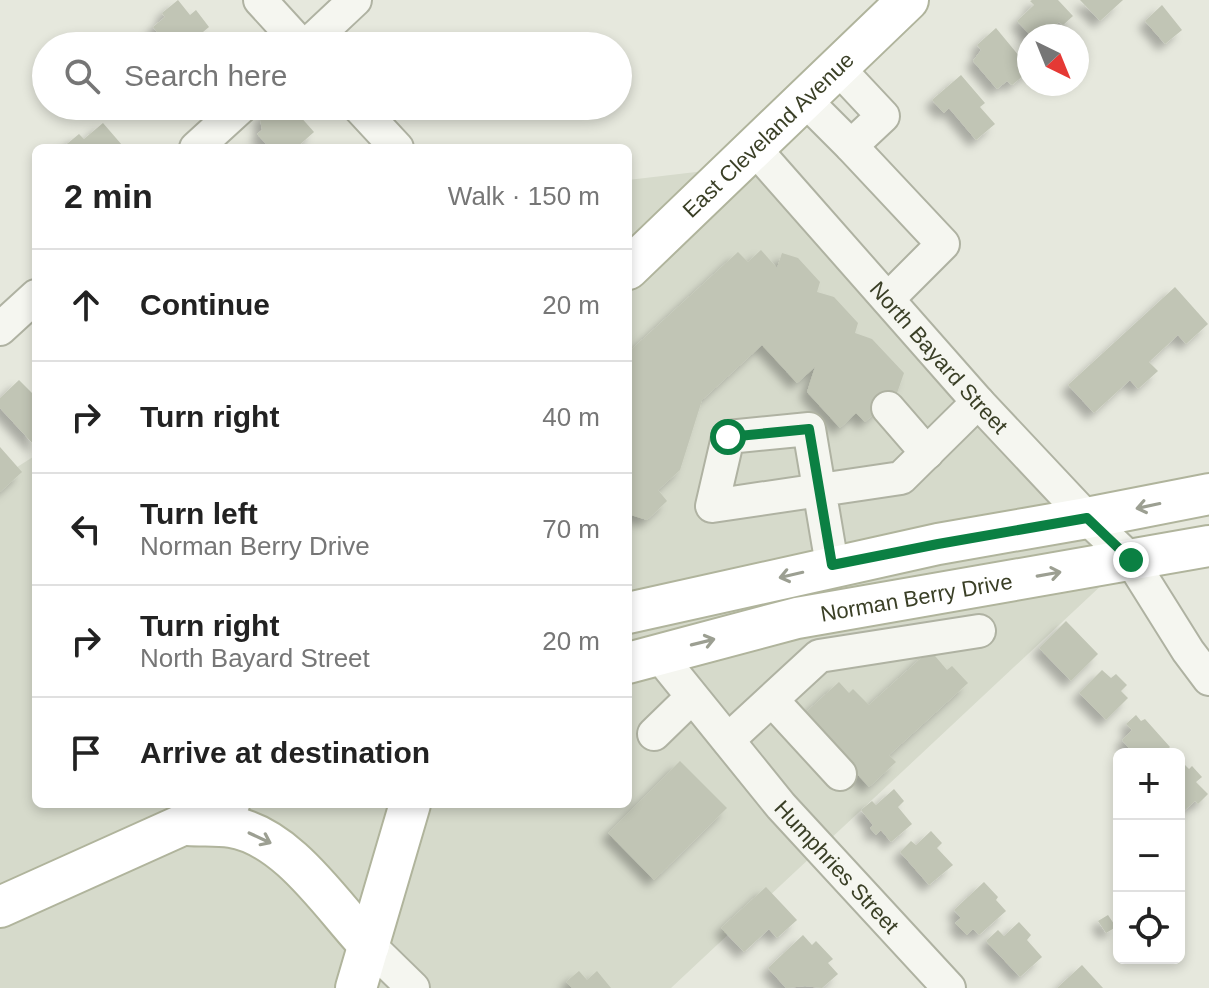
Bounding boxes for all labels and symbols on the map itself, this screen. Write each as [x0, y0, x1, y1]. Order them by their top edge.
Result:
north arrow [1017, 24, 1089, 96]
street label: East Cleveland Avenue [677, 47, 859, 222]
street label: North Bayard Street [865, 276, 1013, 438]
route start [710, 419, 746, 455]
one-way arrow [1136, 499, 1161, 514]
route end [1113, 542, 1149, 578]
one-way arrow [1035, 566, 1061, 581]
one-way arrow [778, 568, 804, 583]
street label: Norman Berry Drive [818, 568, 1014, 626]
one-way arrow [690, 634, 716, 649]
street label: Humphries Street [770, 795, 904, 938]
one-way arrow [247, 831, 271, 846]

